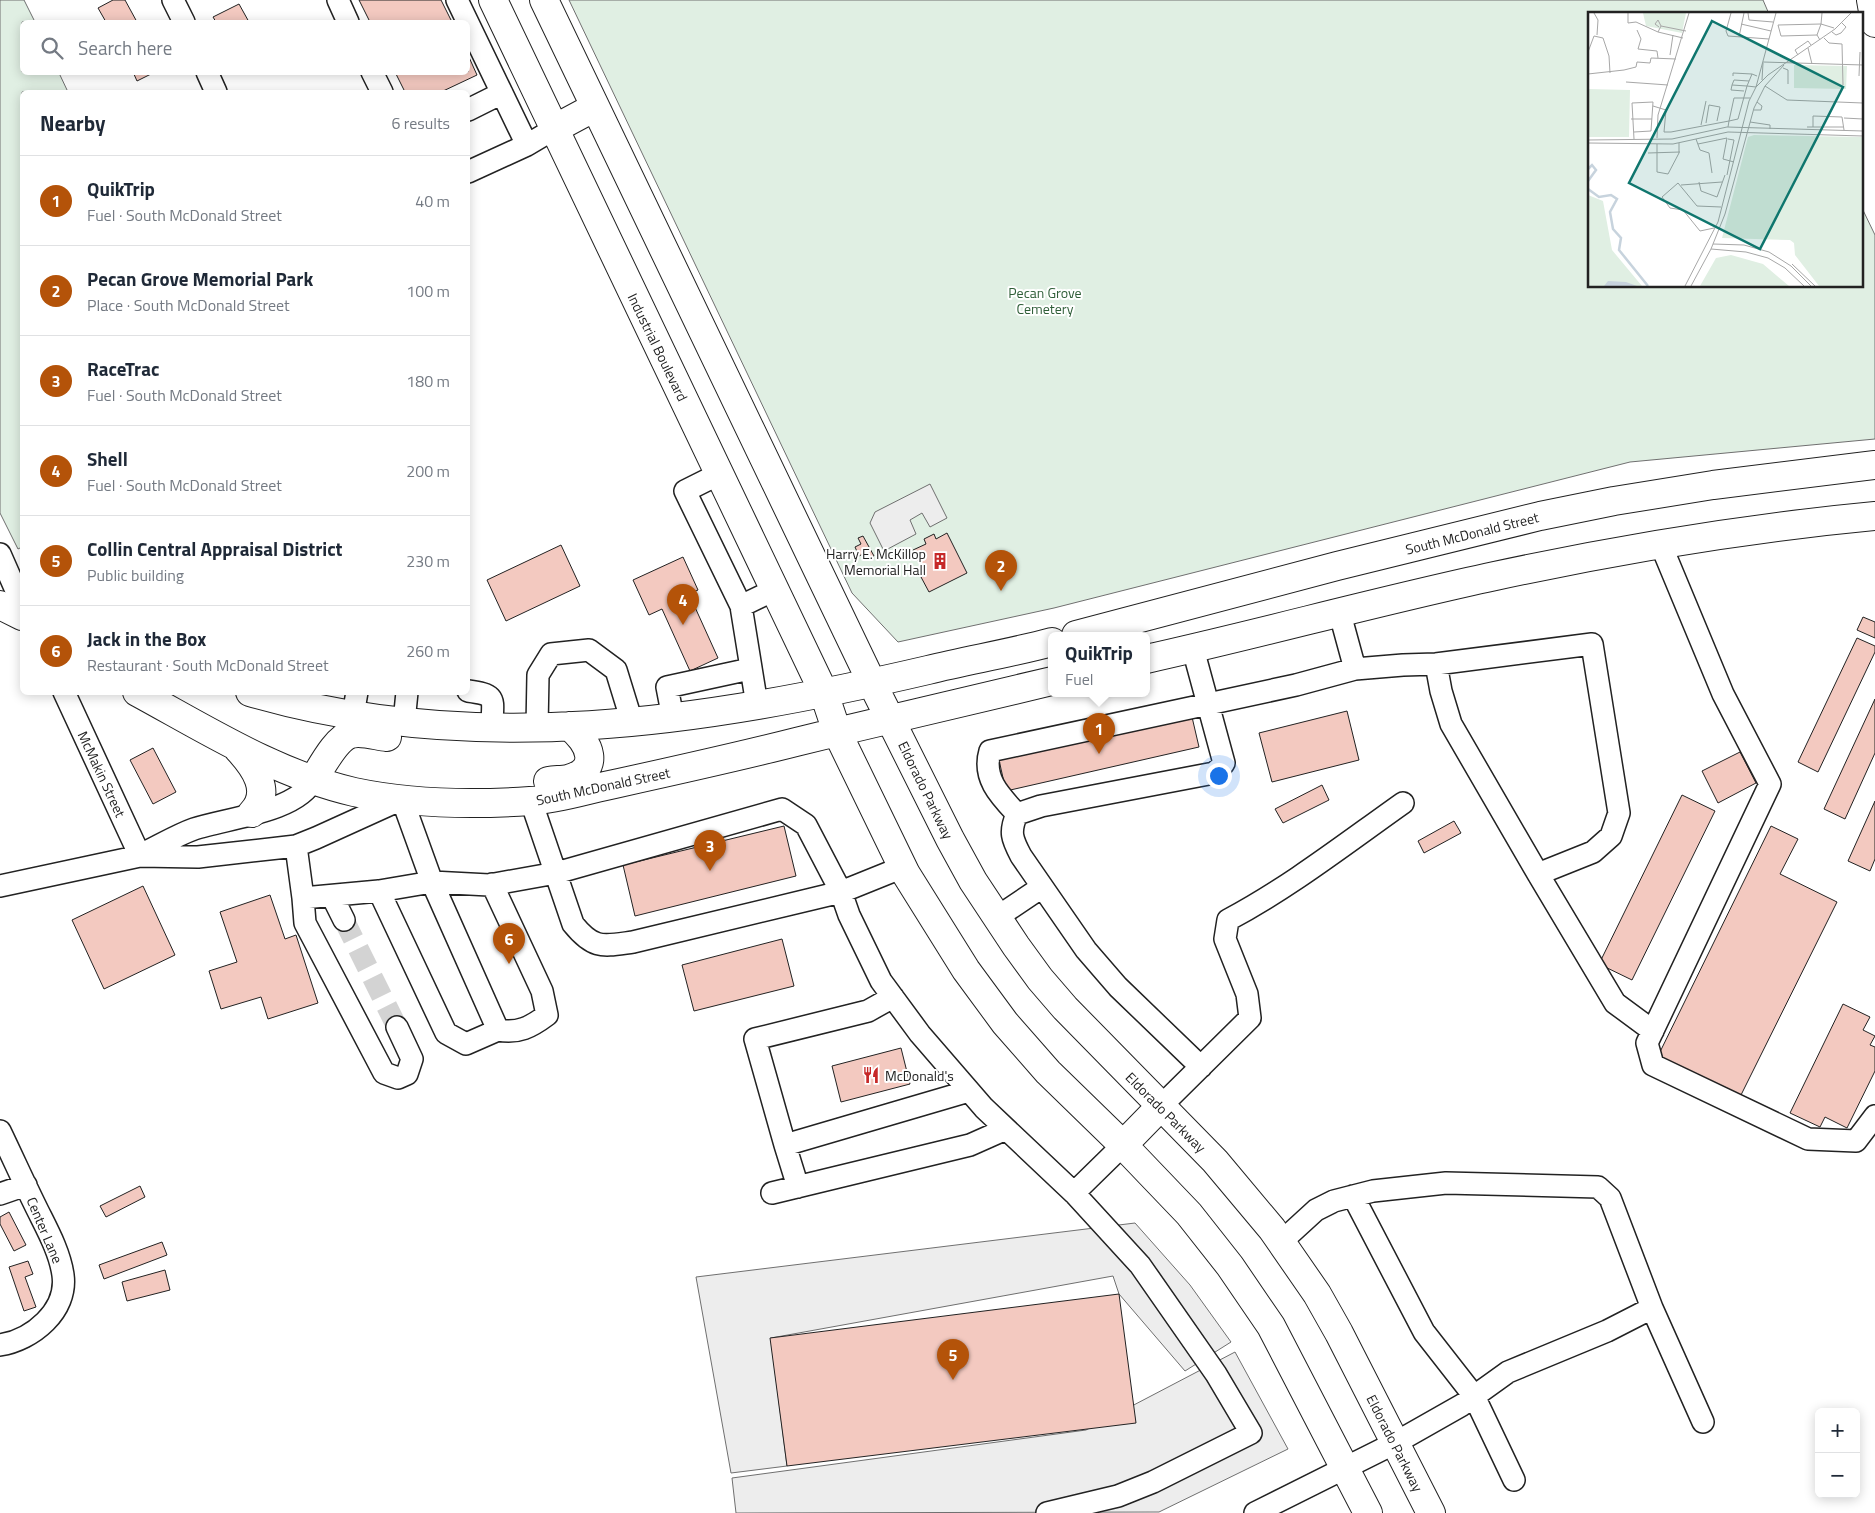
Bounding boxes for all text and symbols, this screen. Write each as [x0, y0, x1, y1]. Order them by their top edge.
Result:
inset map [1588, 12, 1862, 288]
search box [20, 20, 470, 75]
text: Search here [78, 33, 172, 62]
icon: search [38, 34, 66, 62]
text: Nearby [40, 107, 105, 139]
text: 6 results [391, 111, 450, 135]
text: QuikTrip [87, 174, 155, 203]
text: 1 [52, 189, 60, 213]
text: 40 m [415, 189, 450, 213]
text: Fuel · South McDonald Street [87, 203, 282, 227]
text: Pecan Grove Memorial Park [87, 264, 313, 293]
text: 2 [52, 279, 60, 303]
text: 100 m [406, 279, 450, 303]
park label: Pecan Grove Cemetery [1008, 282, 1082, 319]
street label: Industrial Boulevard [623, 289, 693, 405]
text: Place · South McDonald Street [87, 293, 290, 317]
text: RaceTrac [87, 354, 159, 383]
text: 3 [52, 369, 60, 393]
text: 180 m [406, 369, 450, 393]
text: Fuel · South McDonald Street [87, 383, 282, 407]
text: Shell [87, 444, 128, 473]
text: 4 [52, 459, 60, 483]
text: 200 m [406, 459, 450, 483]
text: Fuel · South McDonald Street [87, 473, 282, 497]
street label: South McDonald Street [1403, 506, 1541, 560]
text: Collin Central Appraisal District [87, 534, 343, 563]
place label: Harry E. McKillop Memorial Hall [826, 543, 926, 580]
text: 5 [52, 549, 60, 573]
text: 230 m [406, 549, 450, 573]
pin: 2 [985, 550, 1017, 591]
building icon: Harry E. McKillop Memorial Hall [930, 551, 950, 571]
text: Public building [87, 563, 184, 587]
pin: 4 [667, 584, 699, 625]
text: Jack in the Box [87, 624, 206, 653]
popup [1048, 632, 1150, 697]
text: QuikTrip [1065, 638, 1133, 667]
text: 6 [52, 639, 60, 663]
text: 260 m [406, 639, 450, 663]
text: Restaurant · South McDonald Street [87, 653, 329, 677]
text: Fuel [1065, 667, 1093, 691]
pin: 1 [1083, 713, 1115, 754]
street label: McMakin Street [73, 727, 131, 821]
street label: Eldorado Parkway [893, 737, 959, 843]
street label: South McDonald Street [534, 762, 672, 810]
your location [1206, 763, 1232, 789]
pin: 3 [694, 830, 726, 871]
pin: 6 [493, 923, 525, 964]
restaurant icon: McDonald's [861, 1065, 881, 1085]
place label: McDonald's [885, 1065, 954, 1086]
street label: Eldorado Parkway [1121, 1067, 1211, 1157]
street label: Center Lane [22, 1194, 68, 1266]
pin: 5 [937, 1339, 969, 1380]
street label: Eldorado Parkway [1361, 1391, 1429, 1495]
map controls [1815, 1408, 1860, 1498]
button: + [1815, 1408, 1860, 1453]
button: − [1815, 1453, 1860, 1498]

